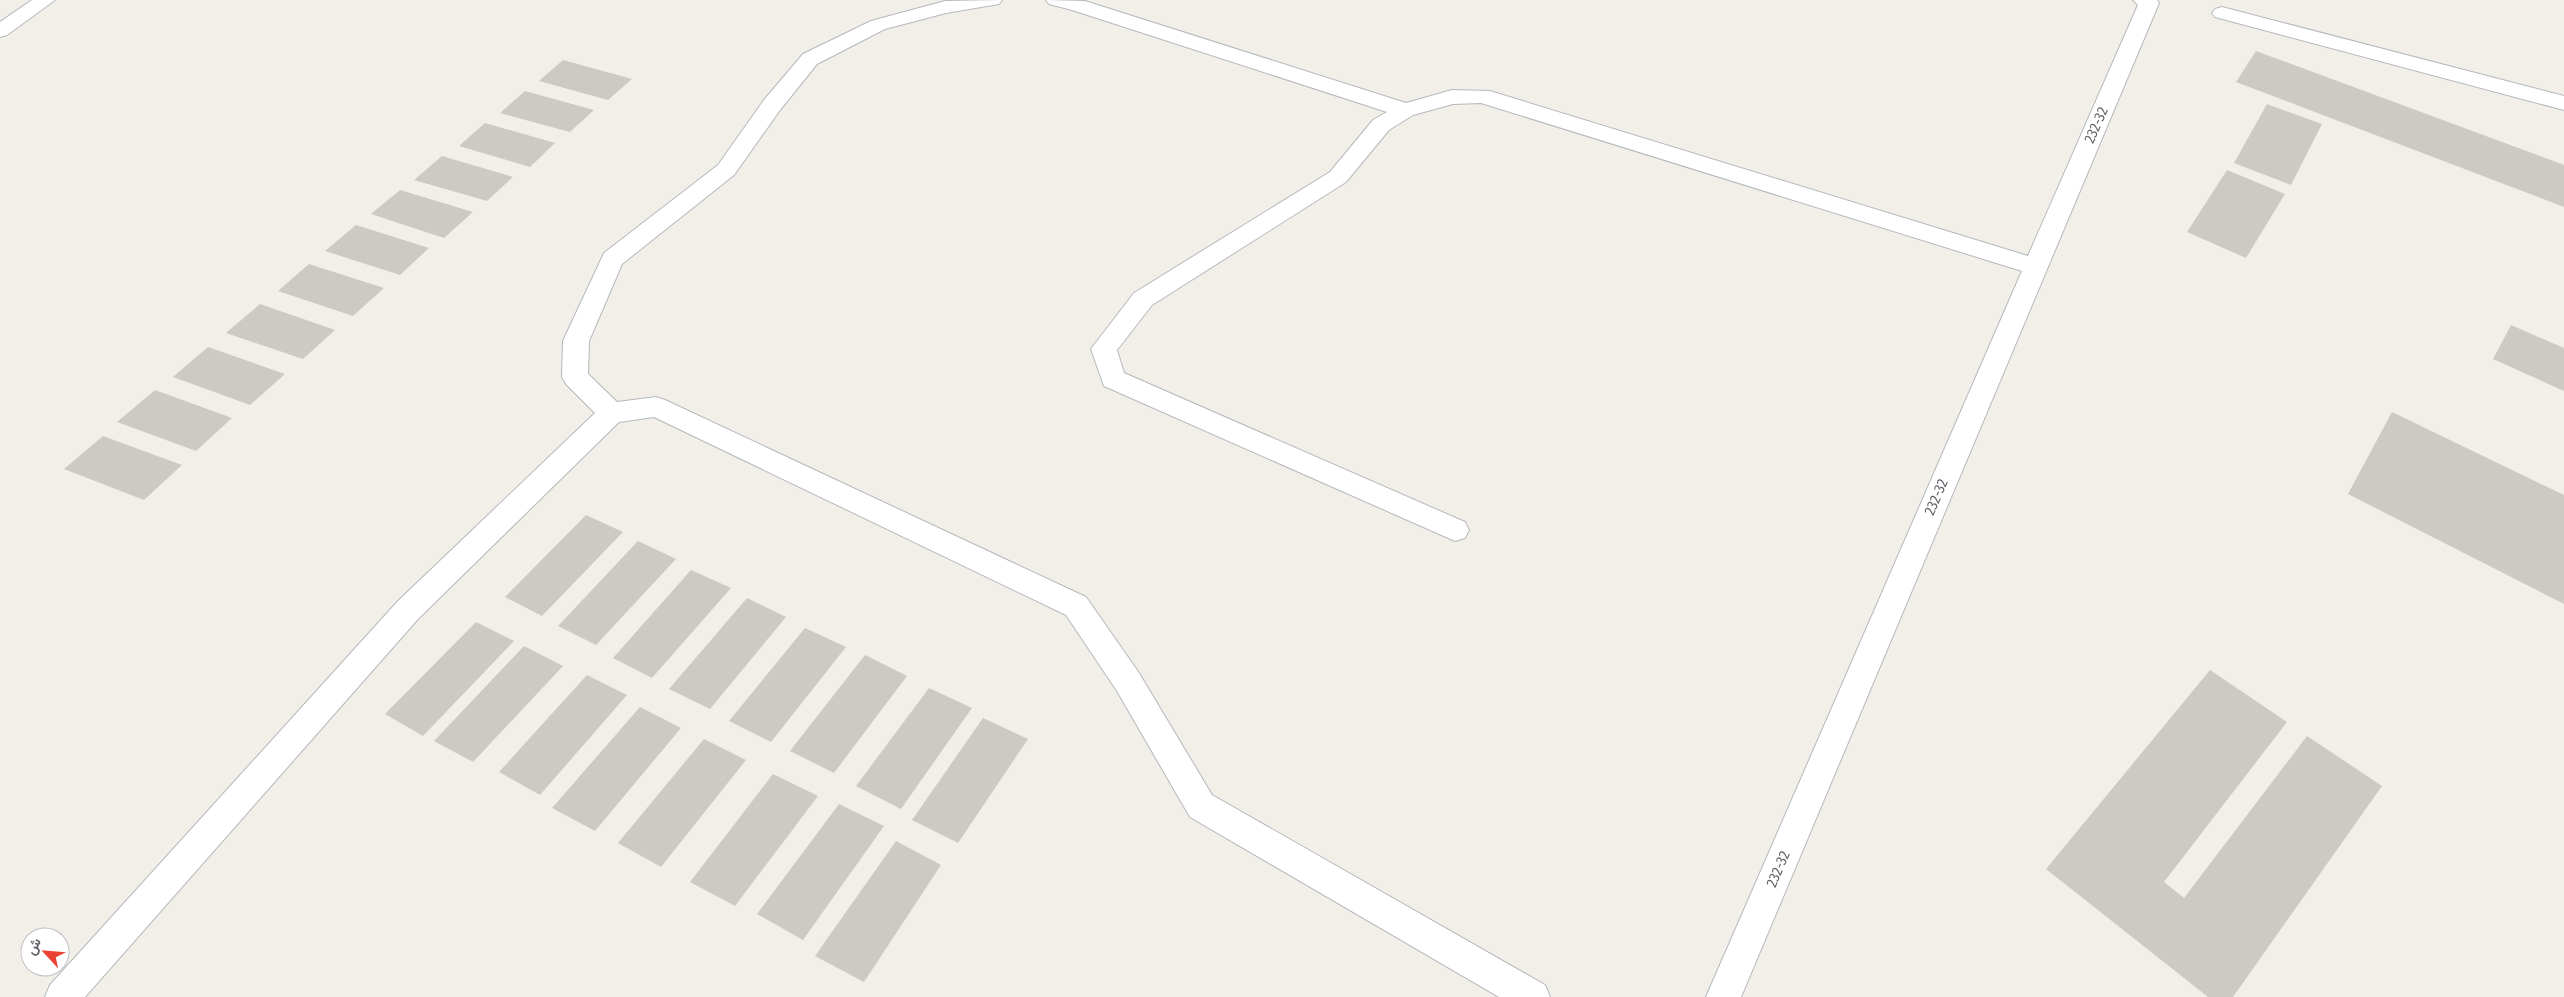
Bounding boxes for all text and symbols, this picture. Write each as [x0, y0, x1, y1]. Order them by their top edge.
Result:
street label: 232-32 [2080, 104, 2112, 146]
street label: 232-32 [1920, 476, 1952, 518]
street label: 232-32 [1762, 848, 1794, 890]
north arrow [20, 927, 70, 977]
text: ش [22, 935, 45, 958]

